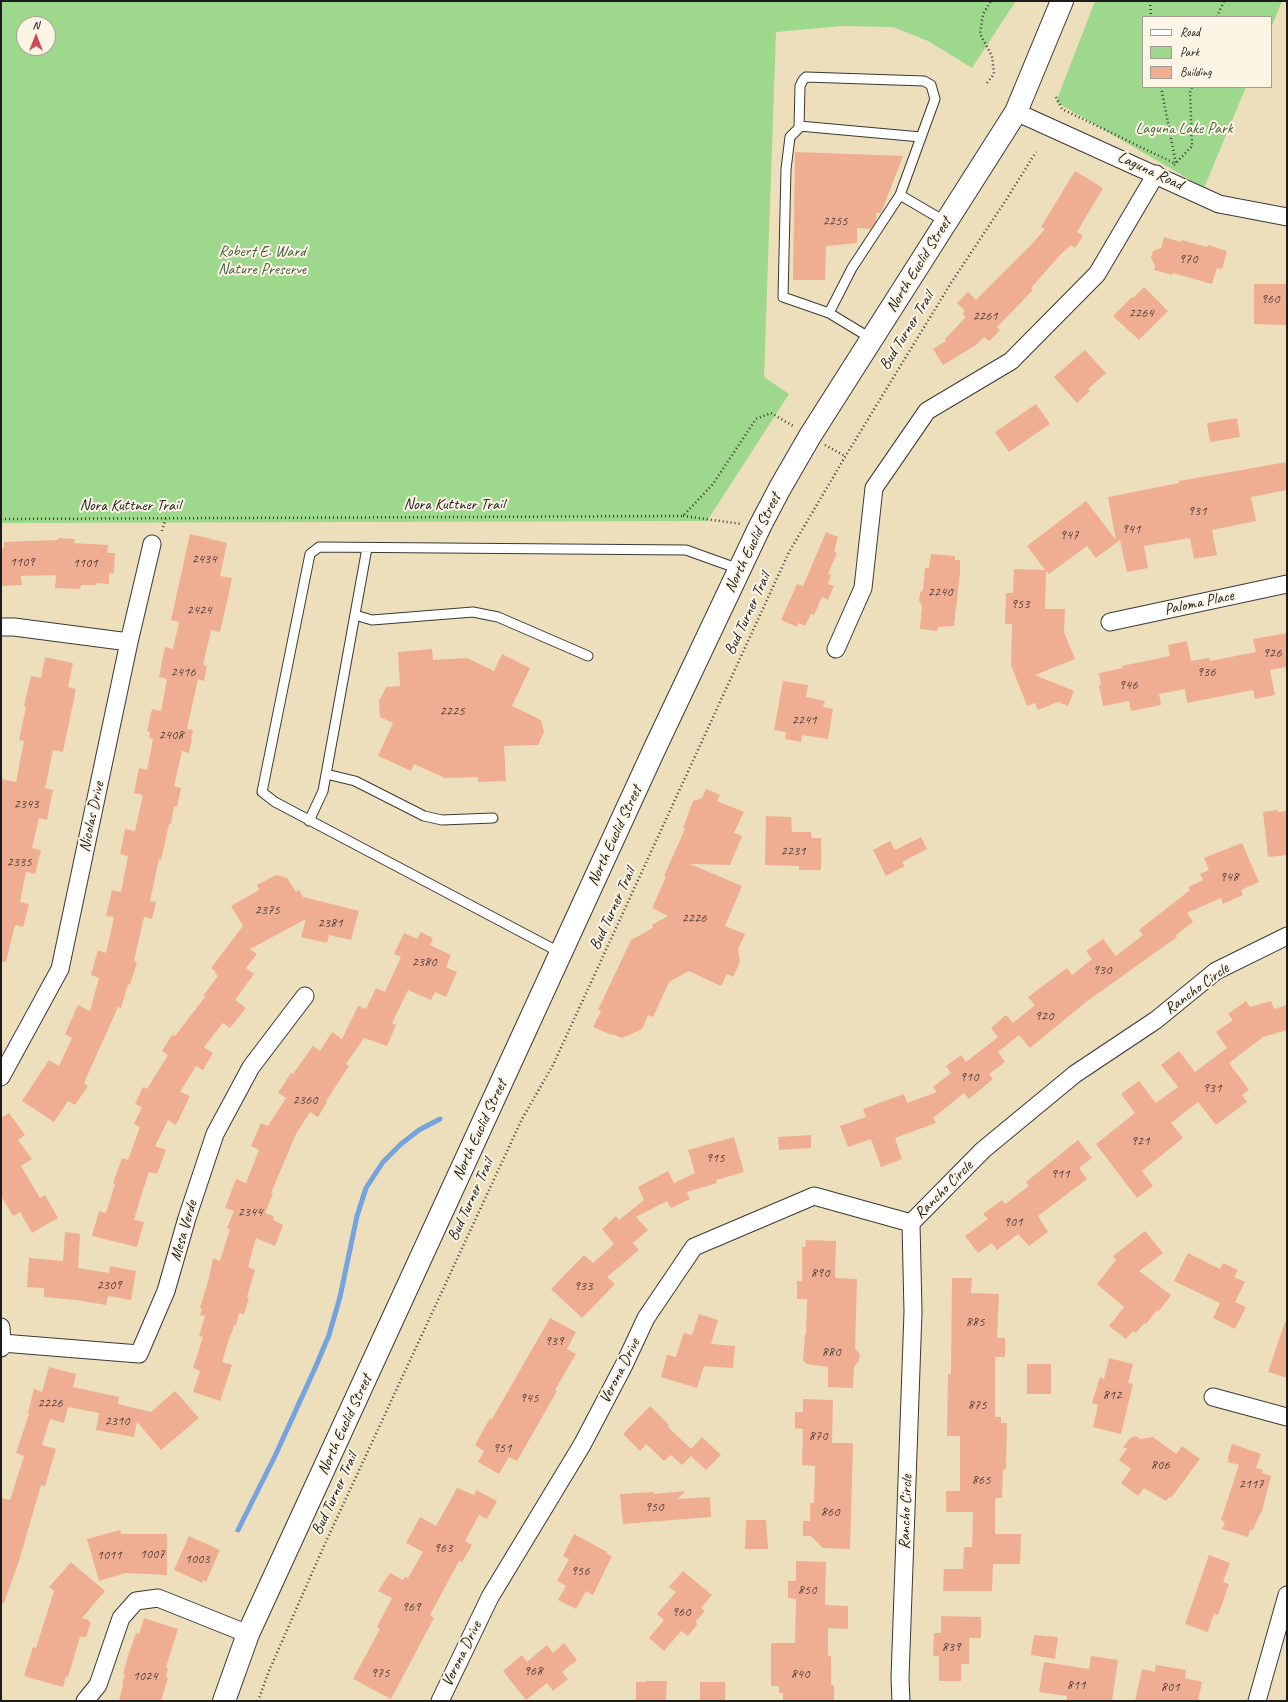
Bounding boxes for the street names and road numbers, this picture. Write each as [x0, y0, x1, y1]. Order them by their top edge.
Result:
street label: Laguna Road [1114, 148, 1186, 194]
street label: North Euclid Street [882, 214, 956, 316]
street label: Bud Turner Trail [875, 288, 939, 374]
street label: North Euclid Street [721, 490, 785, 596]
street label: Nora Kuttner Trail [403, 495, 505, 515]
street label: Nora Kuttner Trail [79, 496, 181, 516]
street label: Bud Turner Trail [721, 570, 775, 658]
street label: Paloma Place [1163, 586, 1235, 620]
street label: Nicolas Drive [75, 780, 109, 854]
street label: North Euclid Street [583, 783, 647, 889]
street label: Bud Turner Trail [586, 865, 640, 953]
street label: Rancho Circle [1161, 959, 1233, 1019]
street label: North Euclid Street [448, 1077, 512, 1183]
street label: Bud Turner Trail [444, 1156, 498, 1244]
street label: Rancho Circle [911, 1157, 977, 1223]
street label: Mesa Verde [166, 1198, 202, 1264]
street label: Verona Drive [595, 1335, 645, 1407]
street label: North Euclid Street [313, 1372, 377, 1478]
street label: Bud Turner Trail [308, 1450, 362, 1538]
street label: Rancho Circle [895, 1474, 917, 1550]
street label: Verona Drive [438, 1618, 486, 1690]

